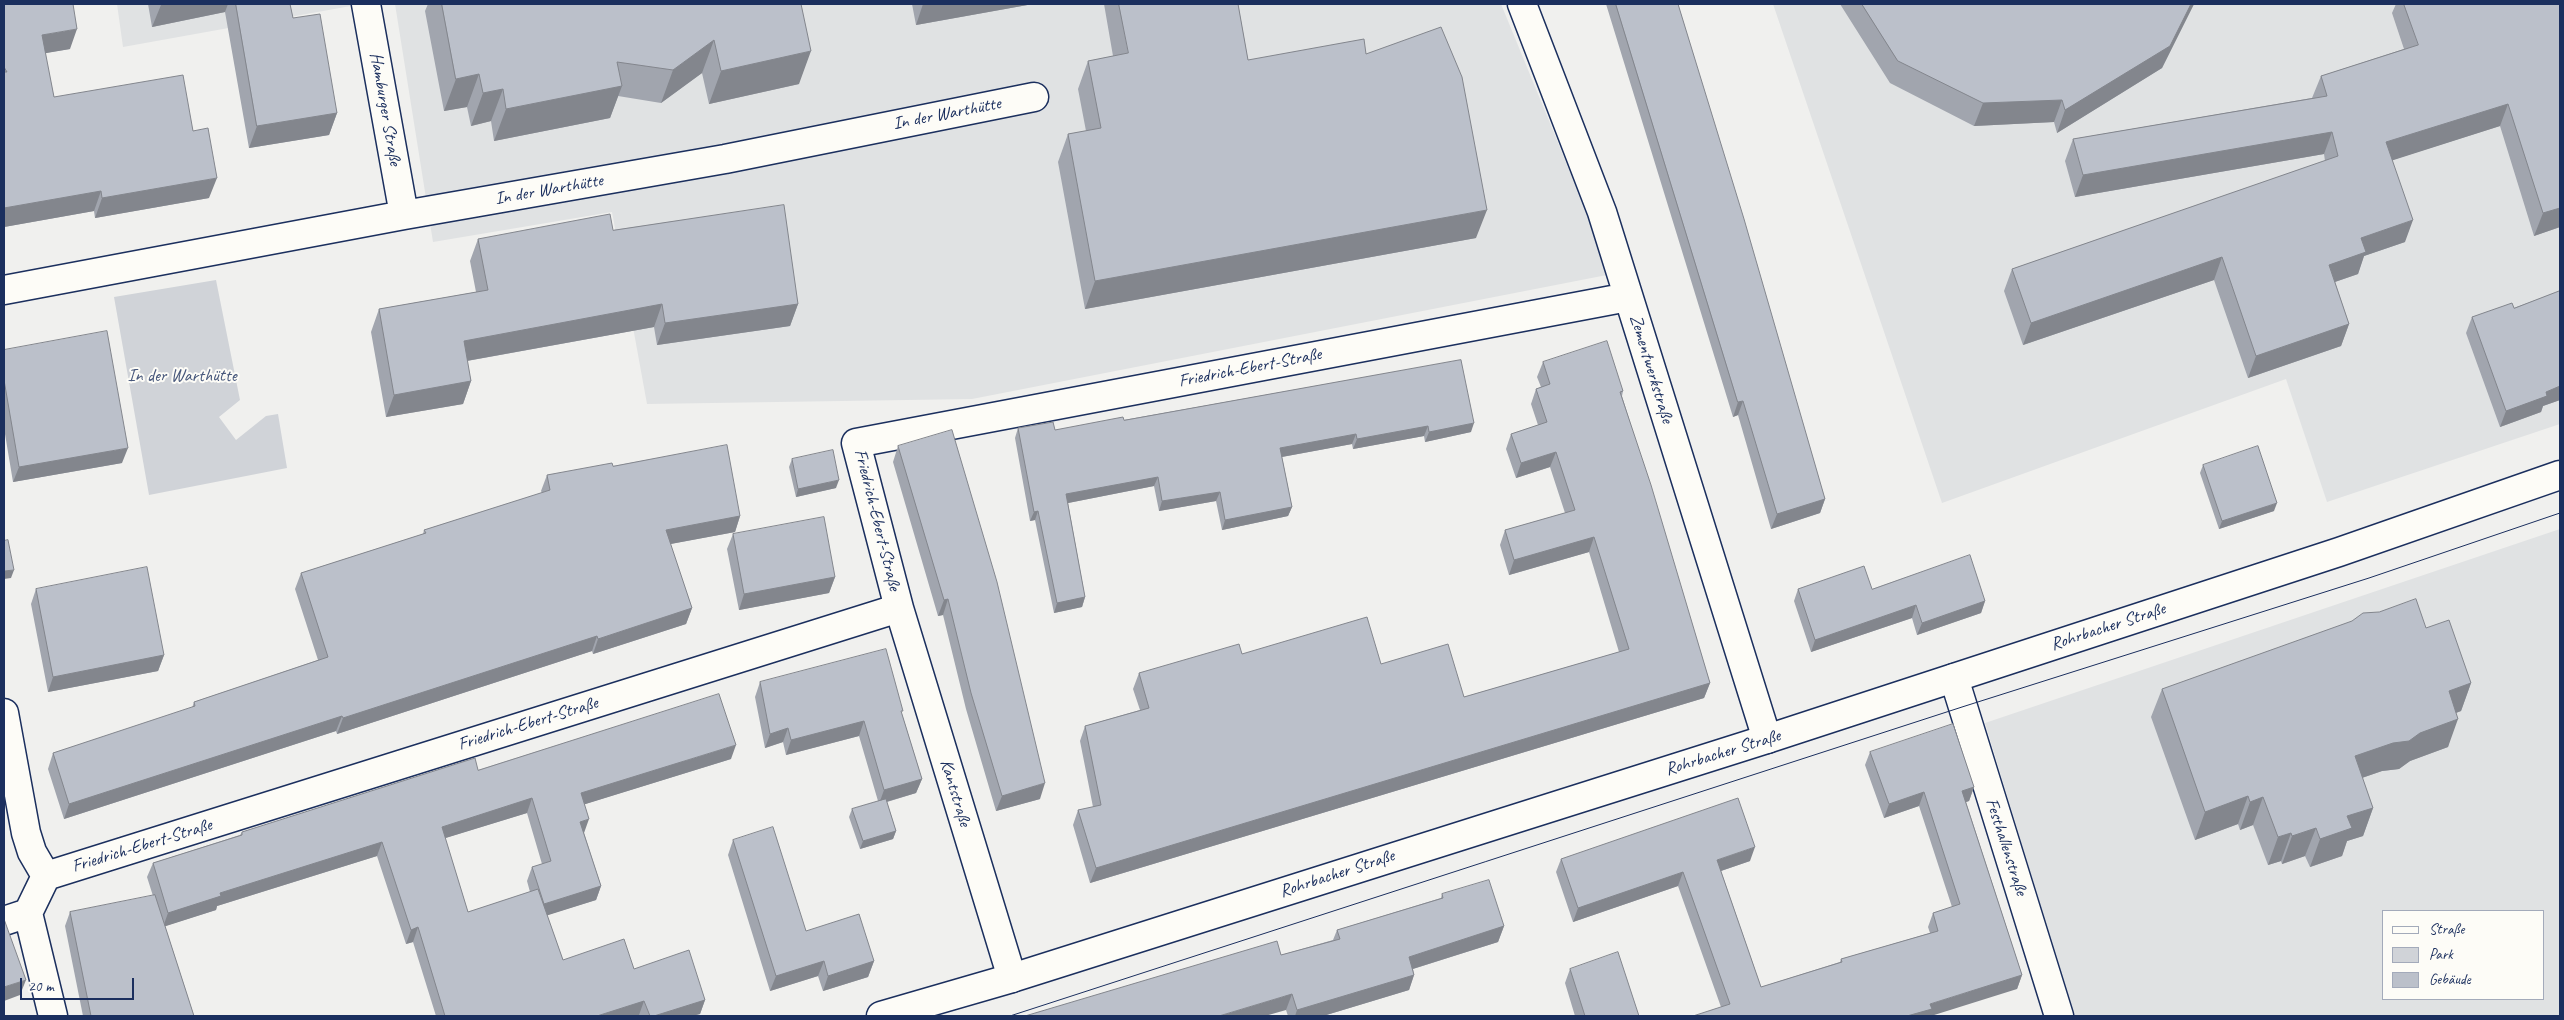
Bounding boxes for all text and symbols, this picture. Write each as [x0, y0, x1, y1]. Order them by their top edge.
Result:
street label: Hamburger Straße [364, 51, 406, 167]
street label: In der Warthütte [891, 93, 1003, 135]
street label: In der Warthütte [493, 170, 605, 210]
street label: Zementwerkstraße [1624, 312, 1678, 426]
street label: Friedrich-Ebert-Straße [1177, 344, 1323, 392]
park label: In der Warthütte [127, 365, 237, 387]
street label: Friedrich-Ebert-Straße [849, 447, 905, 593]
street label: Rohrbacher Straße [2048, 598, 2168, 656]
street label: Friedrich-Ebert-Straße [455, 692, 601, 756]
street label: Rohrbacher Straße [1663, 725, 1783, 781]
street label: Kantstraße [935, 757, 975, 829]
street label: Festhallenstraße [1980, 796, 2032, 898]
street label: Friedrich-Ebert-Straße [69, 814, 215, 878]
street label: Rohrbacher Straße [1277, 845, 1397, 903]
legend [2382, 910, 2544, 1000]
text: Straße [2429, 920, 2464, 939]
text: Park [2429, 945, 2453, 964]
scale bar [22, 968, 136, 1000]
text: Gebäude [2429, 970, 2471, 989]
text: 20 m [28, 977, 54, 996]

